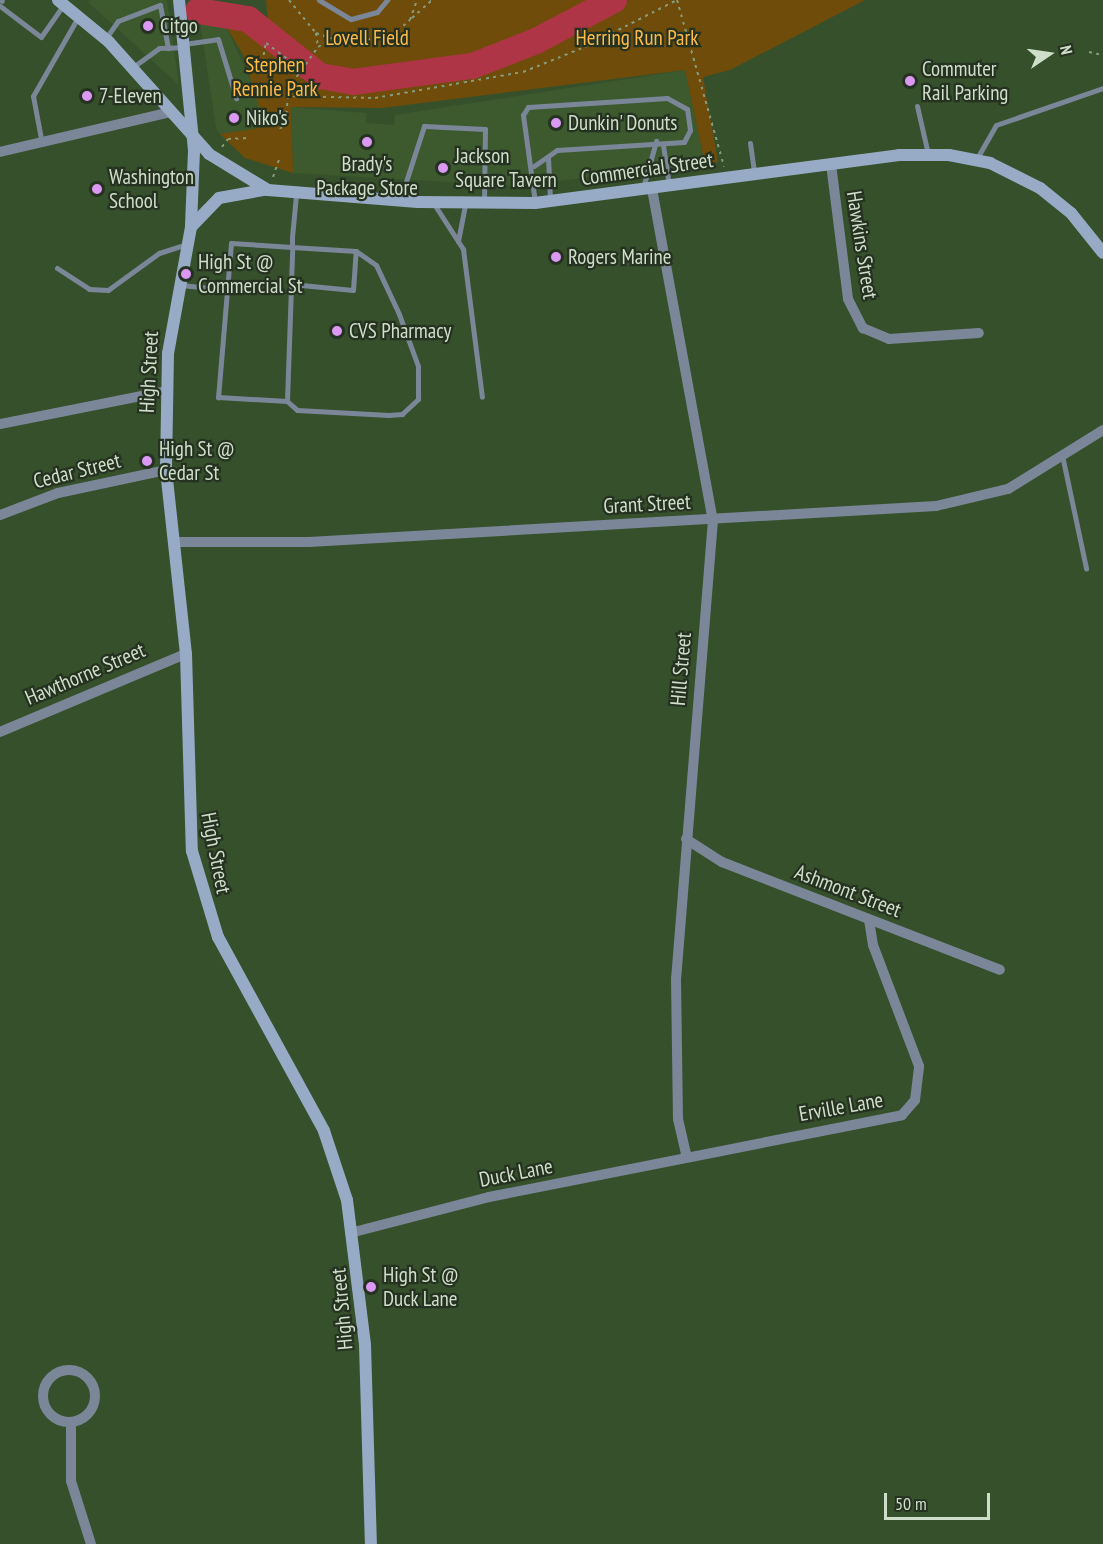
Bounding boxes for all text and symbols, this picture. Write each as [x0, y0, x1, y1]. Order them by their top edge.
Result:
place label: Citgo [160, 13, 198, 39]
marker: Citgo [141, 19, 155, 33]
north arrow [1019, 24, 1079, 84]
park label: Lovell Field [325, 25, 409, 51]
park label: Herring Run Park [576, 25, 698, 51]
text: N [1056, 43, 1077, 56]
park label: Stephen Rennie Park [232, 52, 318, 102]
place label: Commuter Rail Parking [922, 56, 1008, 106]
marker: Commuter Rail Parking [903, 74, 917, 88]
place label: 7-Eleven [99, 83, 162, 109]
marker: 7-Eleven [80, 89, 94, 103]
place label: Niko's [246, 105, 288, 131]
place label: Dunkin' Donuts [568, 110, 679, 136]
marker: Niko's [227, 111, 241, 125]
marker: Dunkin' Donuts [549, 116, 563, 130]
marker: Brady's Package Store [360, 135, 374, 149]
place label: Jackson Square Tavern [455, 143, 557, 193]
street label: Commercial Street [579, 147, 715, 191]
place label: Brady's Package Store [316, 151, 418, 201]
marker: Jackson Square Tavern [436, 161, 450, 175]
place label: Washington School [109, 164, 194, 214]
marker: Washington School [90, 182, 104, 196]
street label: Hawkins Street [841, 189, 883, 301]
place label: Rogers Marine [568, 244, 671, 270]
place label: High St @ Commercial St [198, 249, 302, 299]
marker: Rogers Marine [549, 250, 563, 264]
marker: High St @ Commercial St [179, 267, 193, 281]
place label: CVS Pharmacy [349, 318, 451, 344]
marker: CVS Pharmacy [330, 324, 344, 338]
street label: High Street [134, 330, 164, 414]
place label: High St @ Cedar St [159, 436, 235, 486]
street label: Cedar Street [31, 448, 123, 494]
marker: High St @ Cedar St [140, 454, 154, 468]
street label: Grant Street [603, 489, 691, 519]
street label: Hill Street [665, 631, 697, 707]
street label: Hawthorne Street [21, 637, 149, 711]
street label: High Street [196, 810, 236, 896]
street label: Ashmont Street [791, 859, 905, 923]
street label: Erville Lane [797, 1087, 885, 1127]
street label: Duck Lane [477, 1153, 555, 1193]
place label: High St @ Duck Lane [383, 1262, 459, 1312]
street label: High Street [326, 1267, 358, 1351]
marker: High St @ Duck Lane [364, 1280, 378, 1294]
scale bar [887, 1481, 994, 1519]
text: 50 m [895, 1492, 927, 1515]

